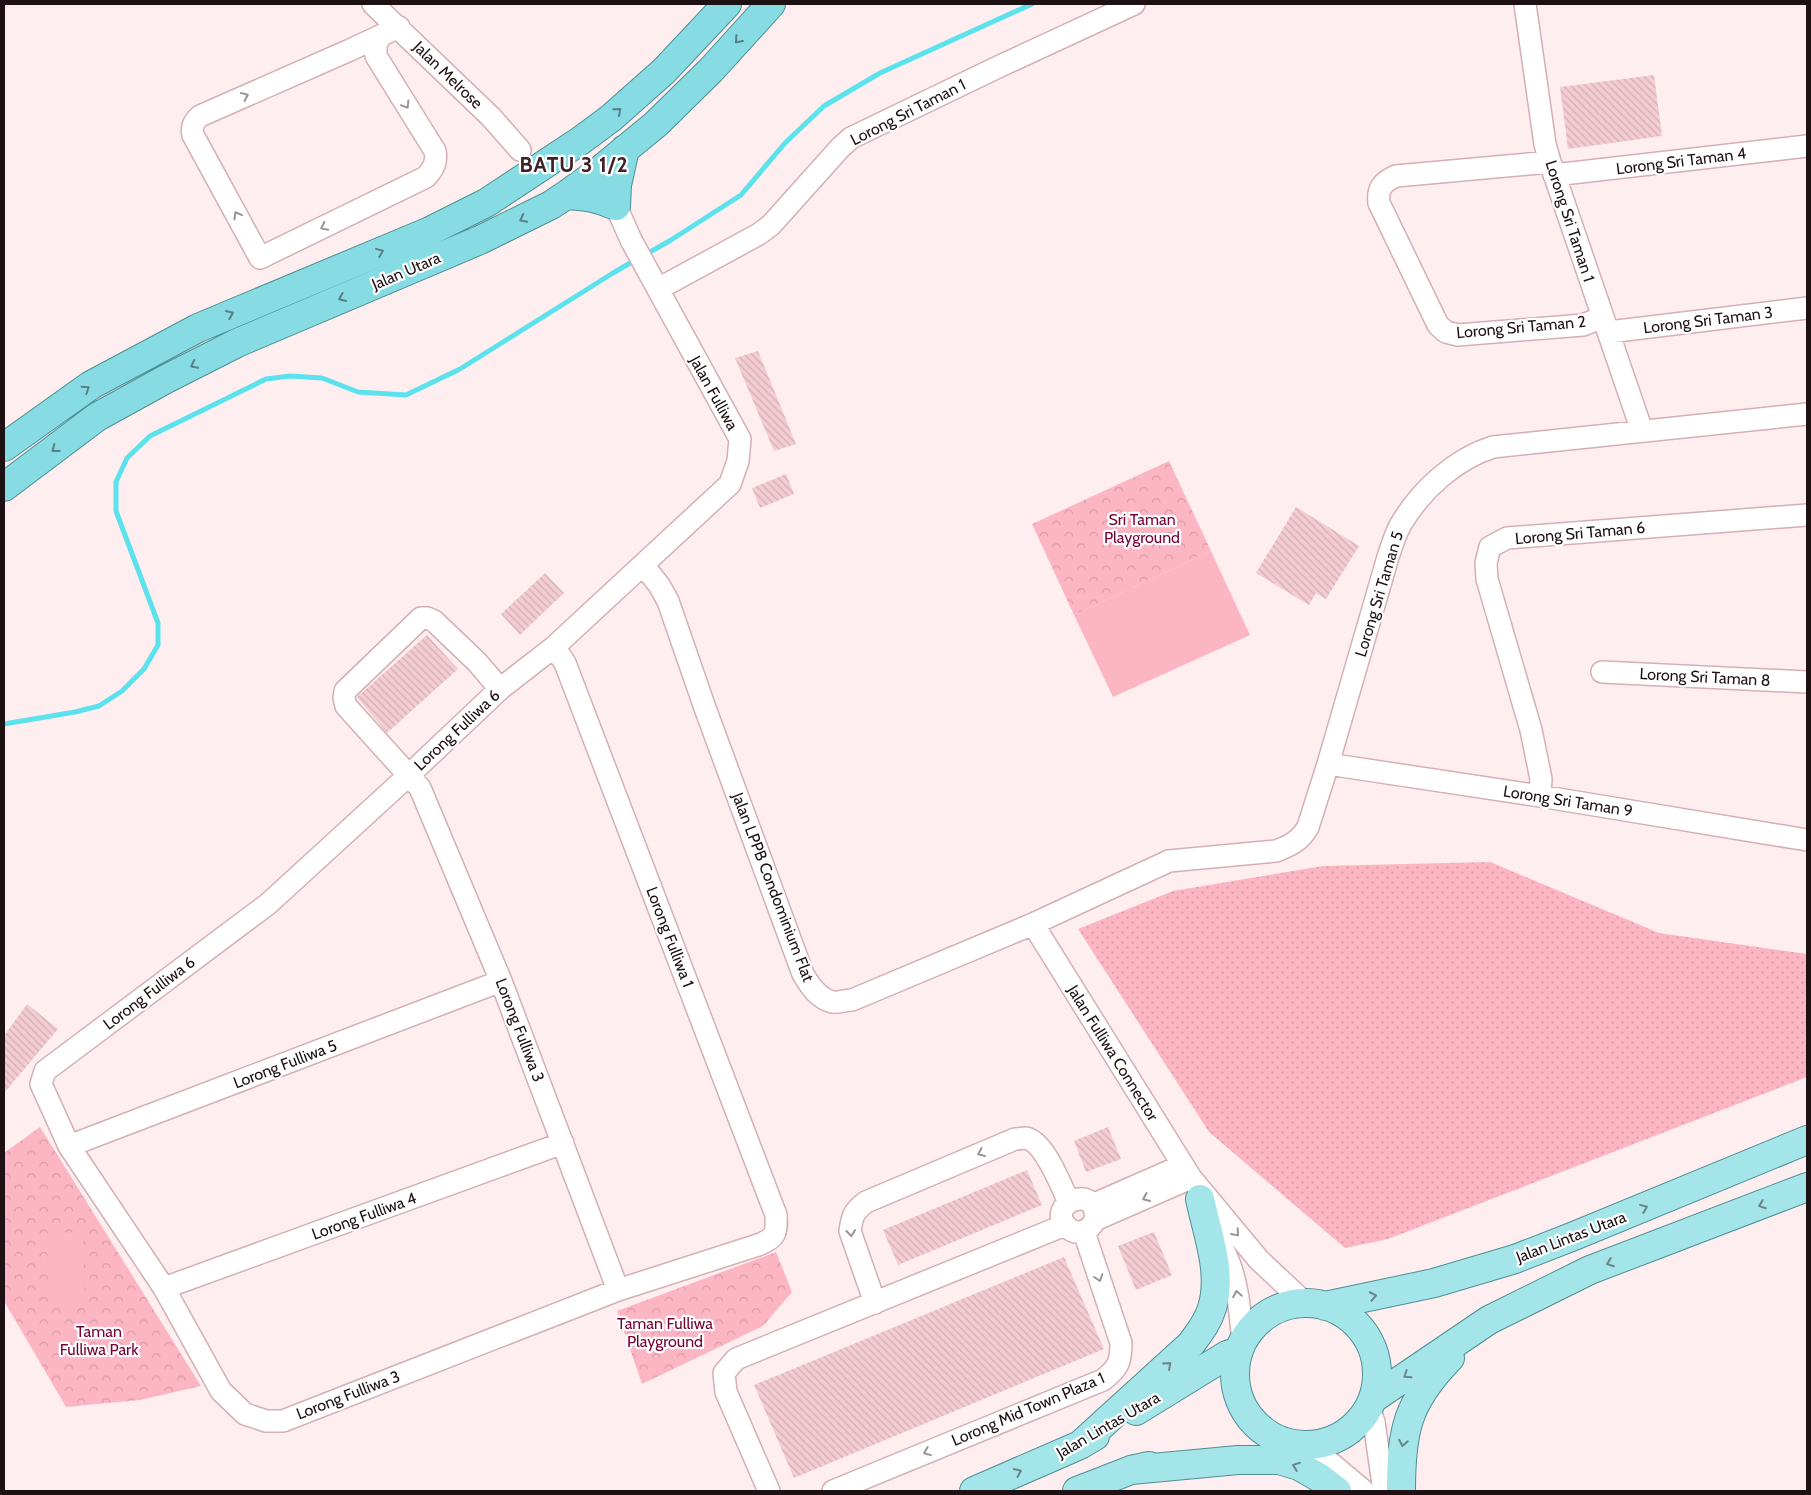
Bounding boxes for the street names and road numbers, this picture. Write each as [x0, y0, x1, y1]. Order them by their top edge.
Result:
street label: Jalan Melrose [409, 37, 487, 113]
street label: Lorong Sri Taman 1 [847, 75, 969, 149]
street label: Lorong Sri Taman 4 [1615, 144, 1747, 178]
street label: Lorong Sri Taman 1 [1541, 158, 1599, 284]
street label: Jalan Utara [368, 248, 443, 294]
street label: Lorong Sri Taman 3 [1642, 303, 1774, 337]
street label: Lorong Sri Taman 2 [1455, 312, 1587, 342]
street label: Jalan Fulliwa [685, 352, 742, 434]
street label: Lorong Sri Taman 6 [1514, 518, 1646, 548]
street label: Lorong Sri Taman 5 [1351, 529, 1407, 659]
street label: Lorong Sri Taman 8 [1639, 664, 1771, 690]
street label: Lorong Fulliwa 6 [410, 686, 504, 774]
street label: Lorong Sri Taman 9 [1502, 781, 1634, 821]
street label: Jalan LPPB Condominium Flat [728, 789, 818, 985]
street label: Lorong Fulliwa 1 [642, 884, 698, 990]
street label: Lorong Fulliwa 6 [99, 952, 199, 1034]
street label: Lorong Fulliwa 3 [492, 976, 548, 1084]
street label: Jalan Fulliwa Connector [1063, 981, 1163, 1125]
street label: Lorong Fulliwa 5 [231, 1036, 339, 1092]
street label: Lorong Fulliwa 4 [309, 1188, 419, 1244]
street label: Jalan Lintas Utara [1512, 1207, 1629, 1267]
street label: Lorong Fulliwa 3 [294, 1367, 402, 1423]
street label: Lorong Mid Town Plaza 1 [949, 1368, 1107, 1450]
street label: Jalan Lintas Utara [1052, 1388, 1163, 1463]

